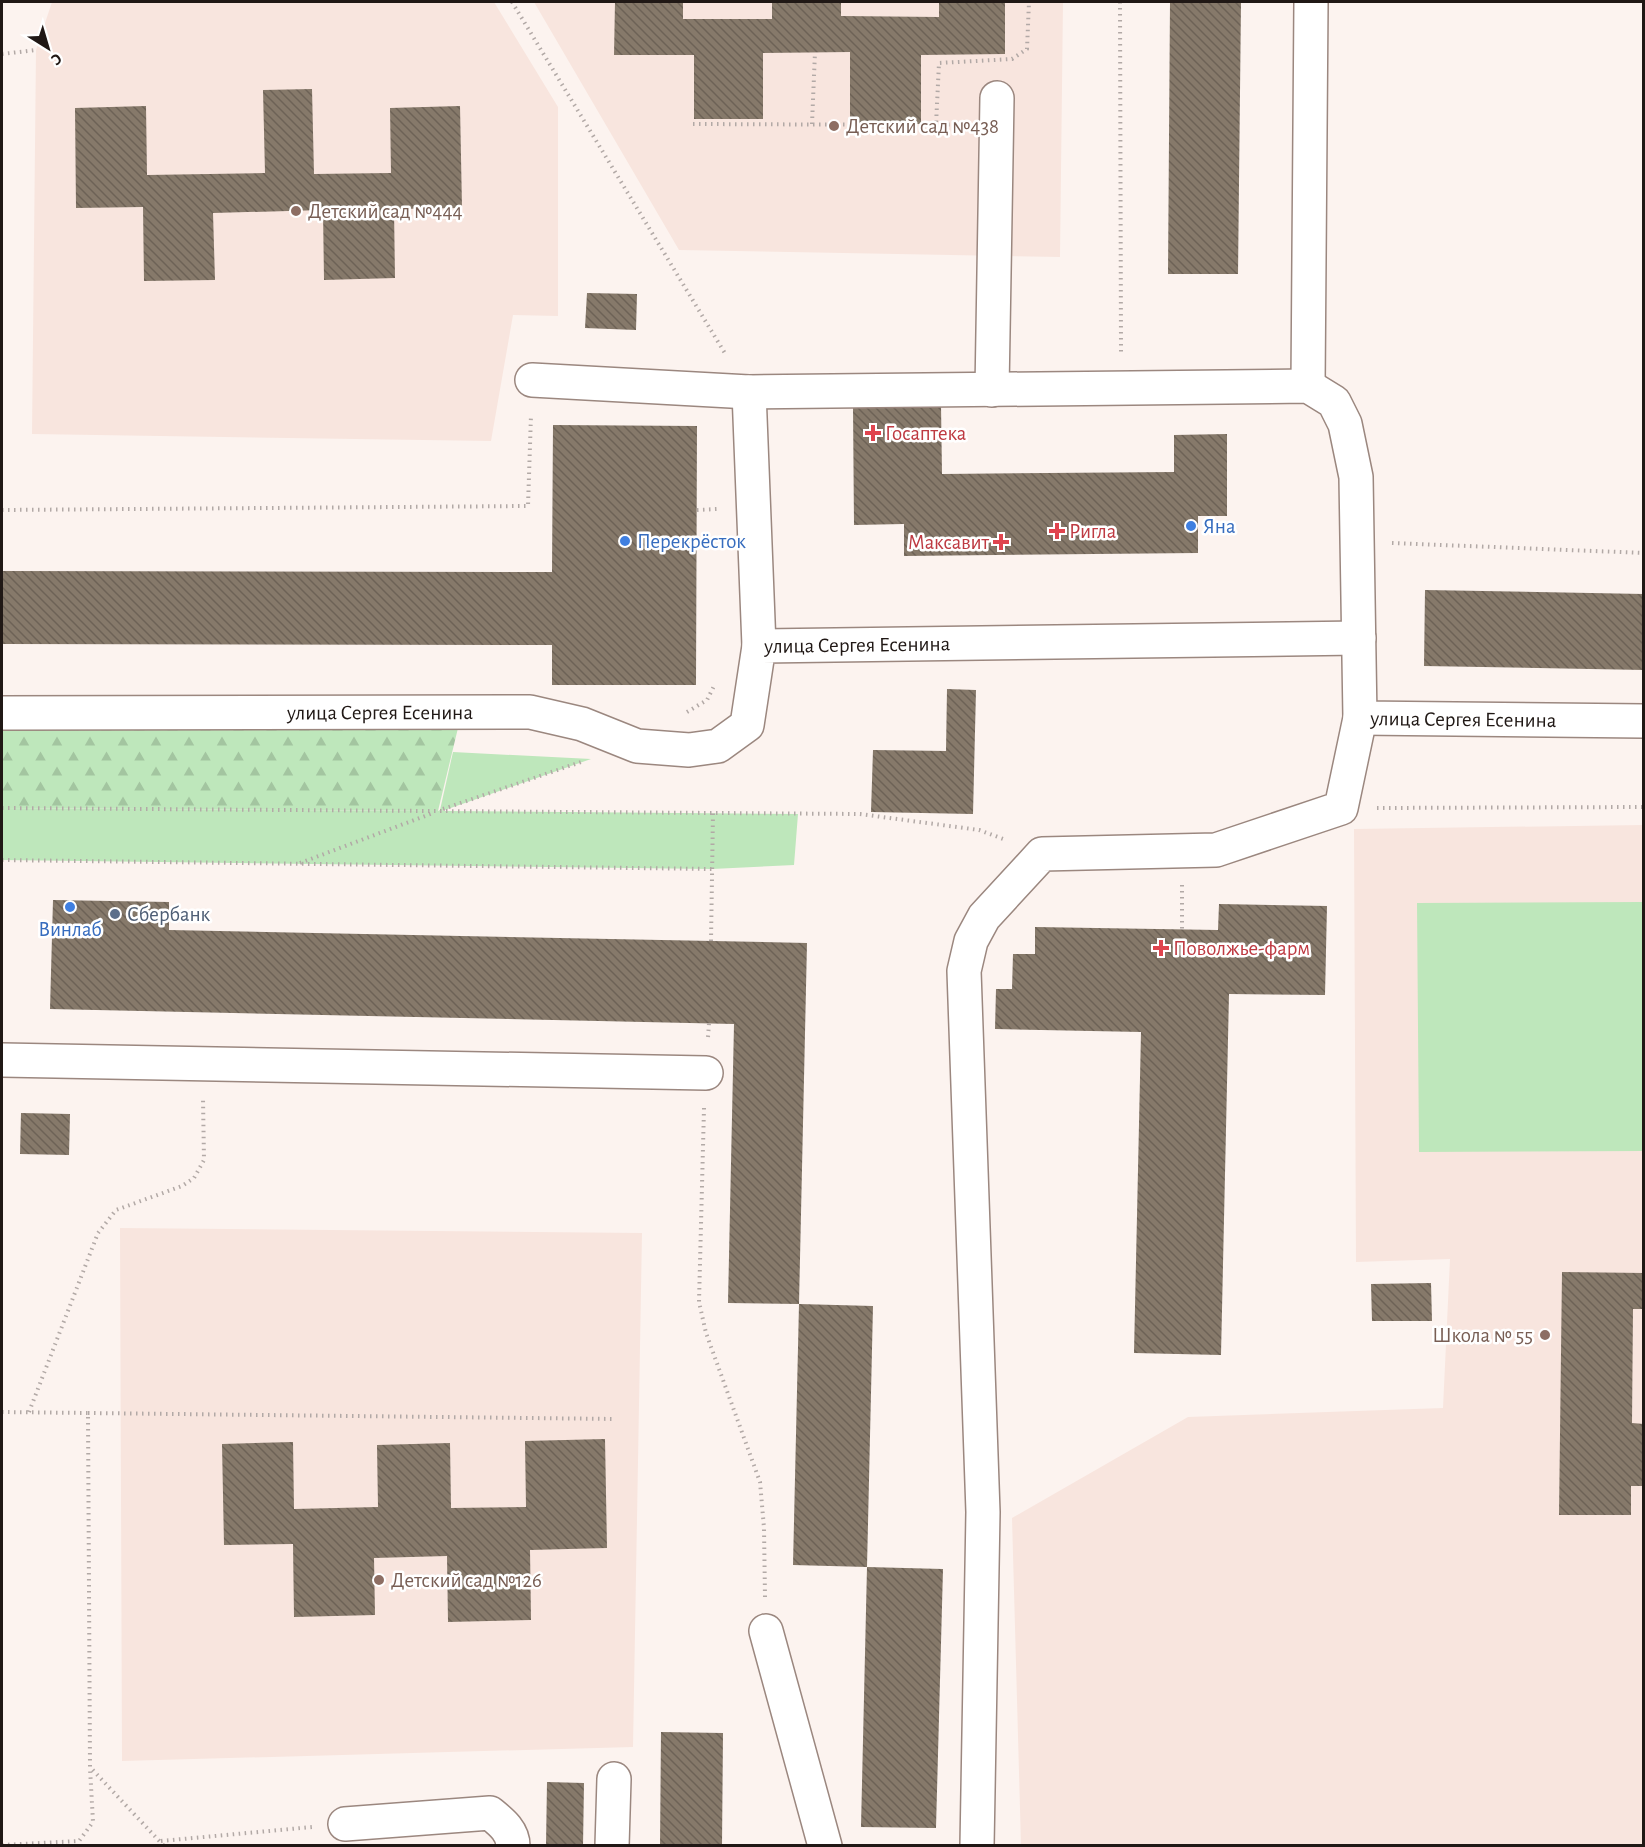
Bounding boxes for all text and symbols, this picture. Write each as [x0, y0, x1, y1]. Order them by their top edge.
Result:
north arrow [18, 18, 78, 78]
text: С [48, 50, 65, 68]
place label: Детский сад №438 [846, 116, 999, 137]
marker: Детский сад №438 [827, 119, 841, 133]
place label: Детский сад №444 [308, 201, 463, 222]
marker: Детский сад №444 [289, 204, 303, 218]
place label: Госаптека [885, 423, 967, 444]
marker: Госаптека [866, 426, 880, 440]
place label: Яна [1203, 516, 1236, 537]
marker: Яна [1184, 519, 1198, 533]
place label: Ригла [1069, 521, 1117, 542]
marker: Ригла [1050, 524, 1064, 538]
place label: Перекрёсток [637, 531, 746, 552]
place label: Максавит [908, 532, 989, 553]
marker: Перекрёсток [618, 534, 632, 548]
marker: Максавит [994, 535, 1008, 549]
street label: улица Сергея Есенина [763, 633, 951, 657]
street label: улица Сергея Есенина [286, 702, 473, 723]
street label: улица Сергея Есенина [1369, 708, 1557, 731]
marker: Винлаб [63, 900, 77, 914]
place label: Сбербанк [127, 904, 210, 925]
marker: Сбербанк [108, 907, 122, 921]
place label: Винлаб [38, 919, 102, 940]
place label: Поволжье-фарм [1173, 938, 1310, 959]
marker: Поволжье-фарм [1154, 941, 1168, 955]
place label: Школа № 55 [1432, 1325, 1533, 1346]
marker: Школа № 55 [1538, 1328, 1552, 1342]
place label: Детский сад №126 [391, 1570, 542, 1591]
marker: Детский сад №126 [372, 1573, 386, 1587]

